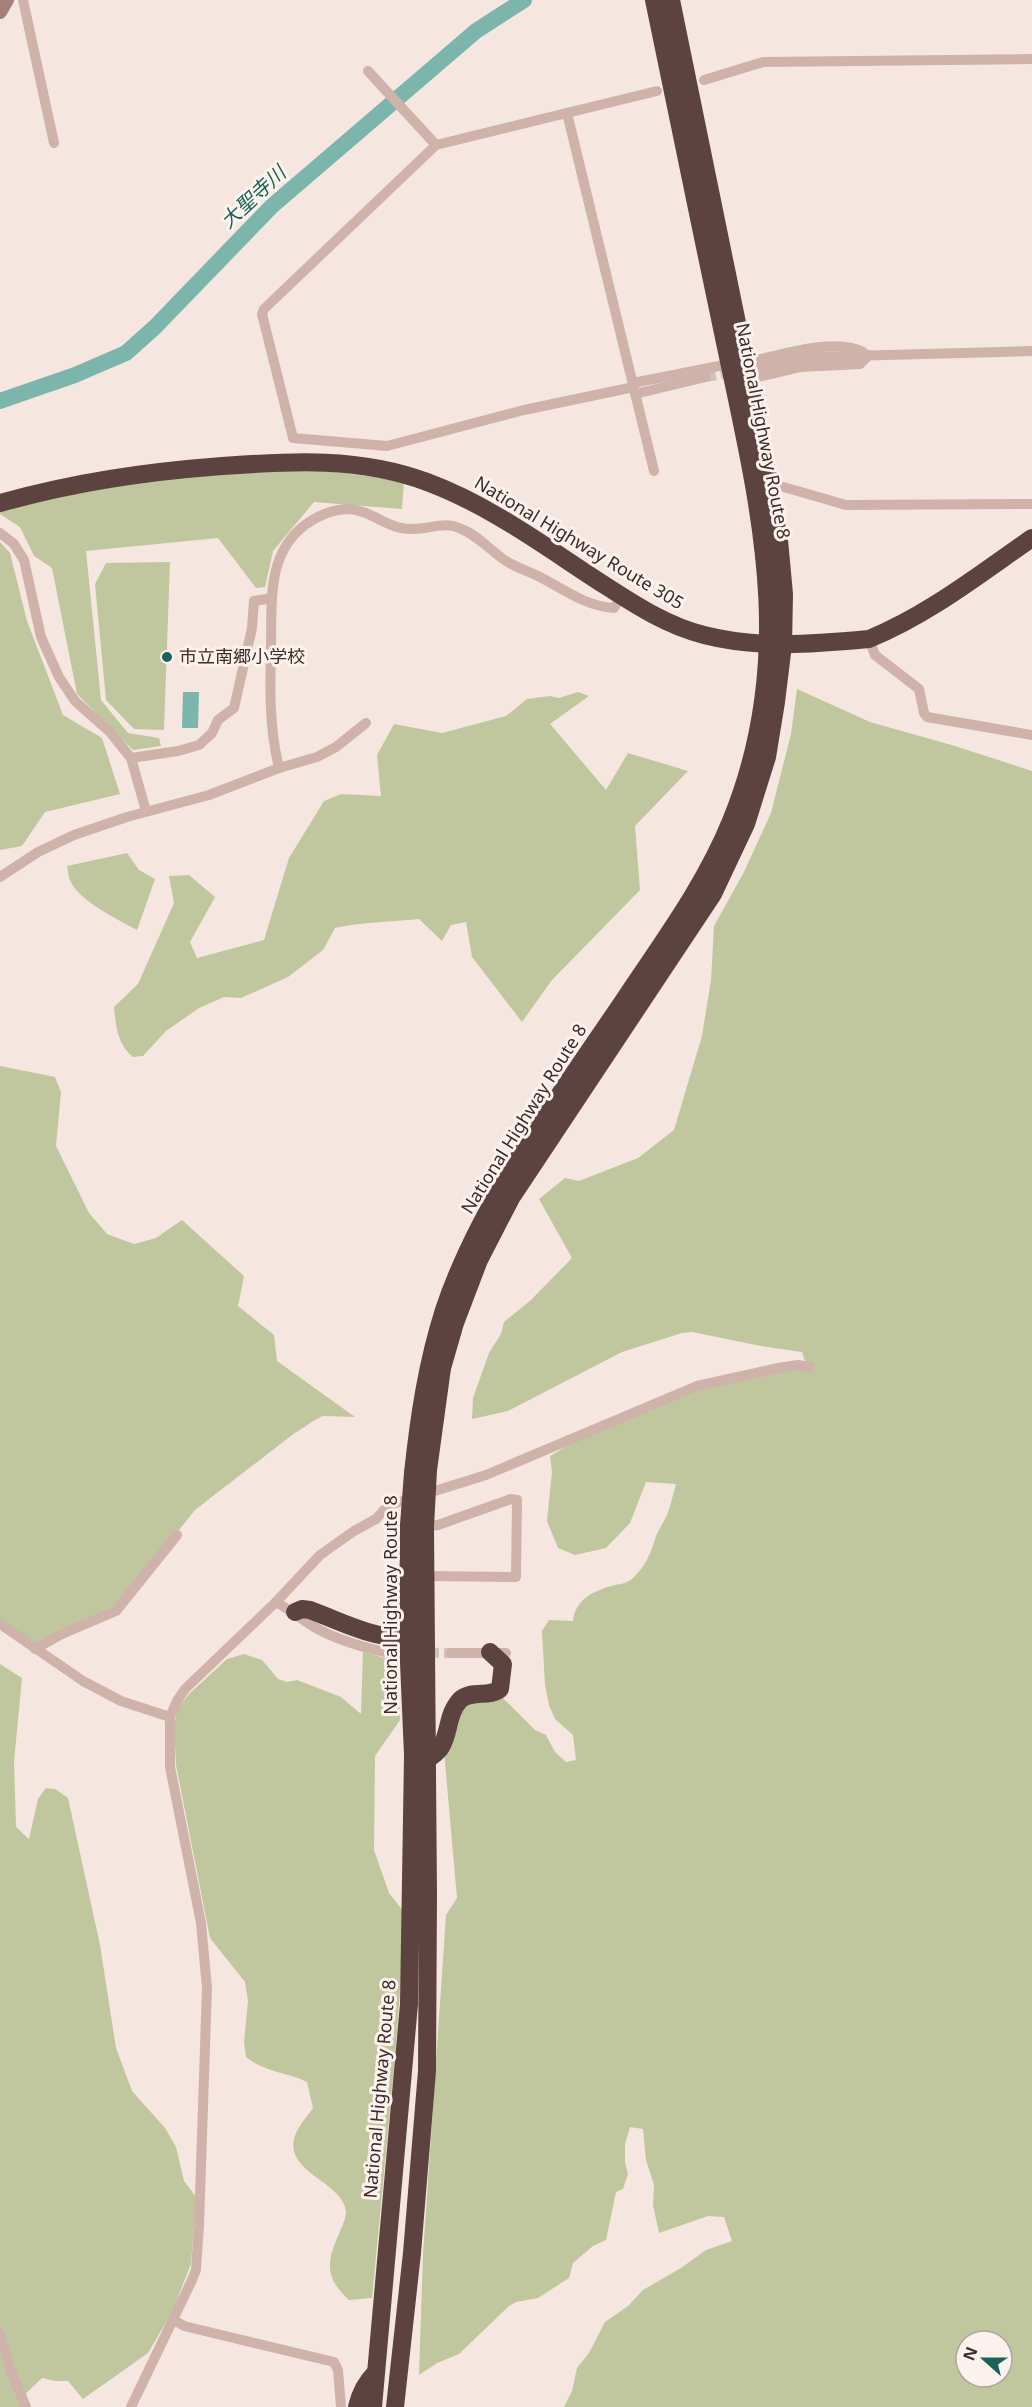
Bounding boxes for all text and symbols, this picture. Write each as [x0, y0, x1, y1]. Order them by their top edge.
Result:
water label: 大聖寺川 [214, 158, 293, 234]
street label: National Highway Route 8 [731, 321, 797, 541]
street label: National Highway Route 305 [470, 470, 689, 614]
place label: 市立南郷小学校 [179, 644, 305, 668]
marker: 市立南郷小学校 [160, 650, 174, 664]
street label: National Highway Route 8 [455, 1019, 591, 1218]
street label: National Highway Route 8 [378, 1495, 402, 1715]
street label: National Highway Route 8 [357, 1979, 401, 2199]
north arrow [954, 2329, 1014, 2389]
text: N [957, 2344, 983, 2364]

